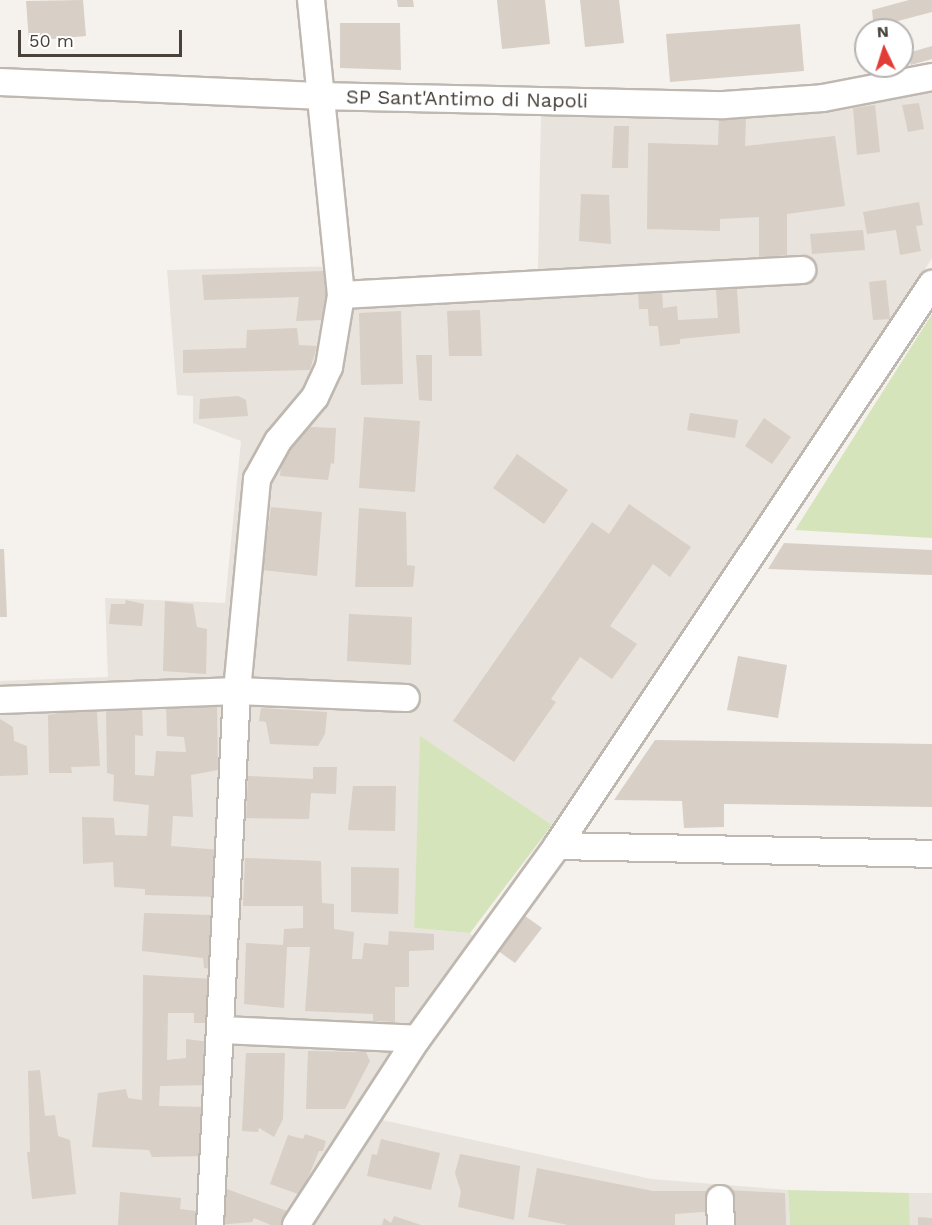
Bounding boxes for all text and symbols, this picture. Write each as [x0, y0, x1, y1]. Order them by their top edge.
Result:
scale bar [21, 18, 184, 56]
north arrow [854, 18, 914, 78]
text: N [876, 22, 889, 41]
text: 50 m [29, 30, 74, 51]
street label: SP Sant'Antimo di Napoli [346, 85, 588, 113]

